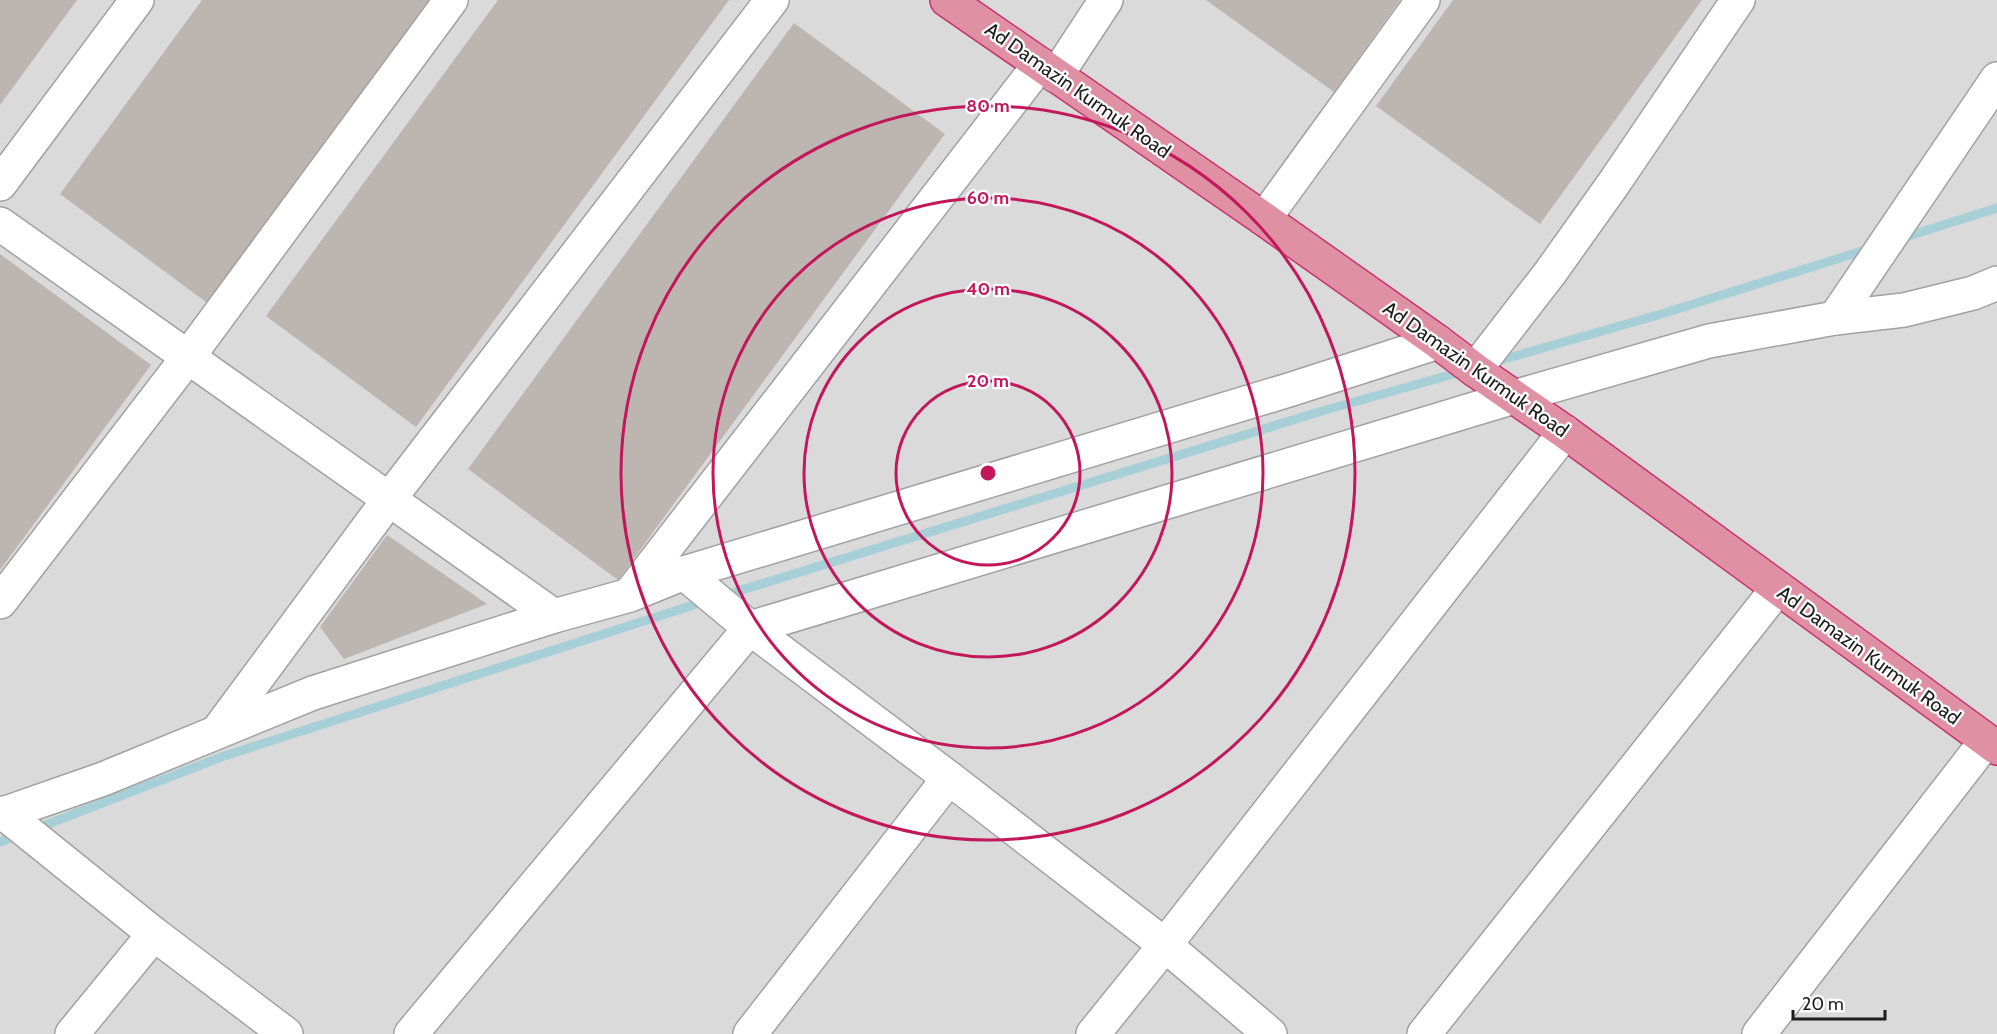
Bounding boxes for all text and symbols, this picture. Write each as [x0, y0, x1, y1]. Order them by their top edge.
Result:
street label: Ad Damazin Kurmuk Road [981, 17, 1175, 163]
text: 80 m [966, 95, 1010, 117]
text: 60 m [967, 187, 1009, 209]
text: 40 m [966, 278, 1010, 300]
street label: Ad Damazin Kurmuk Road [1379, 296, 1573, 442]
text: 20 m [967, 370, 1009, 392]
centre of rings [978, 463, 998, 483]
street label: Ad Damazin Kurmuk Road [1773, 580, 1965, 730]
scale bar [1793, 983, 1884, 1021]
text: 20 m [1802, 993, 1844, 1015]

